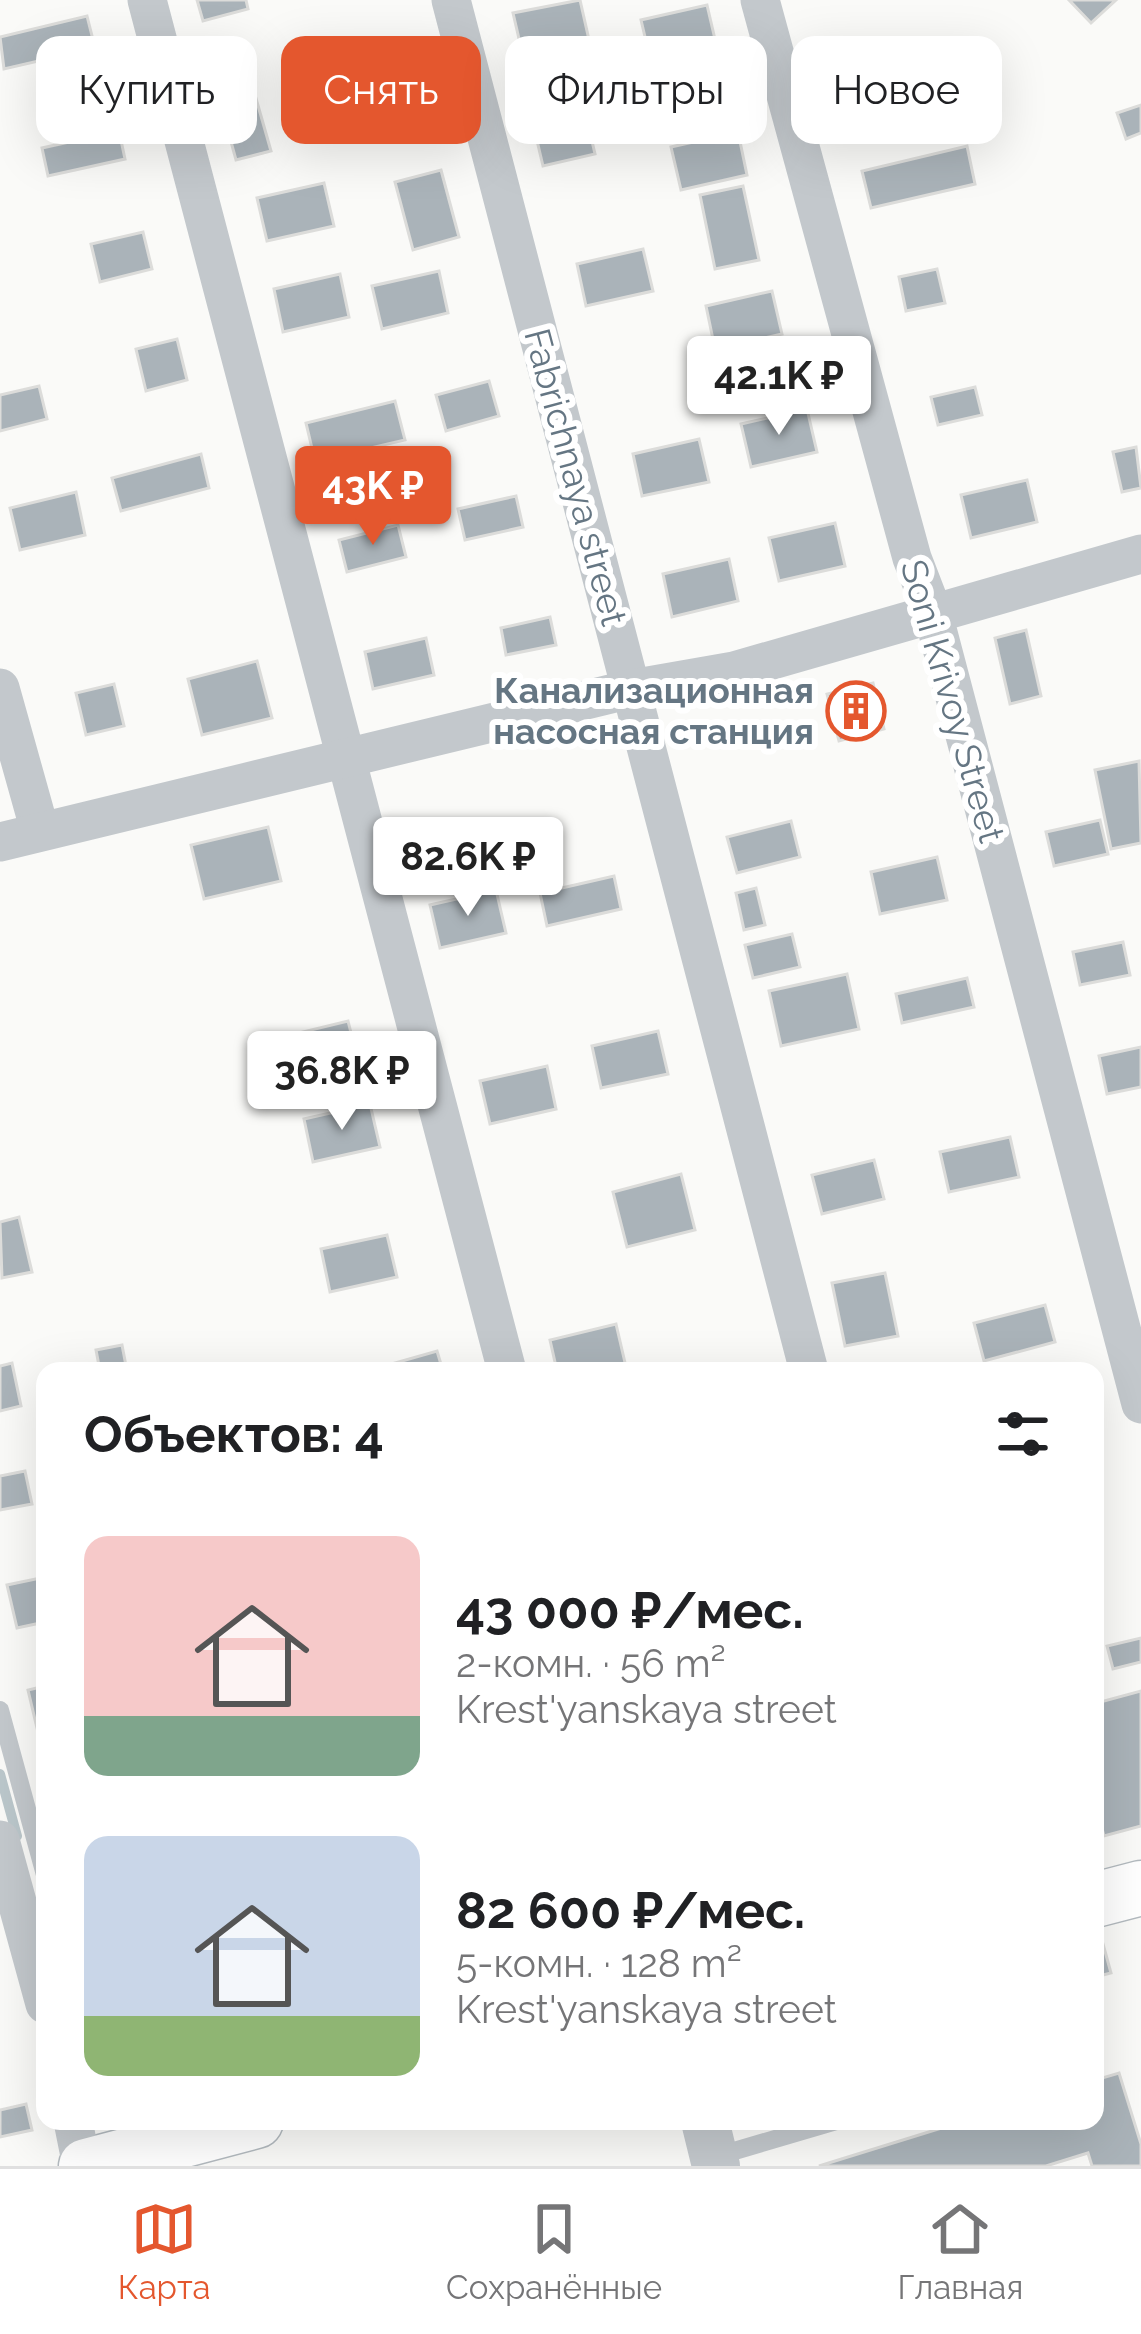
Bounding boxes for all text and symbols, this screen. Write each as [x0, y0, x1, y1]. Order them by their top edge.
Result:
chip: Купить [36, 36, 257, 144]
chip: Снять [281, 36, 481, 144]
chip: Фильтры [505, 36, 767, 144]
chip: Новое [791, 36, 1002, 144]
street label: Fabrichnaya street [516, 324, 636, 630]
pin: 42.1K ₽ [668, 336, 890, 438]
text: 42.1K ₽ [714, 352, 844, 398]
pin: 43K ₽ [289, 446, 457, 548]
text: 43K ₽ [322, 462, 424, 508]
street label: Soni Krivoy Street [893, 555, 1013, 847]
place label: Канализационная насосная станция [493, 669, 814, 752]
building icon: Канализационная насосная станция [825, 680, 887, 742]
pin: 82.6K ₽ [357, 817, 579, 919]
text: 82.6K ₽ [400, 833, 536, 879]
pin: 36.8K ₽ [231, 1031, 453, 1133]
text: 36.8K ₽ [274, 1047, 410, 1093]
icon: filters [990, 1401, 1056, 1467]
text: Объектов: 4 [84, 1404, 384, 1464]
text: 43 000 ₽/мес. [456, 1580, 804, 1640]
icon: home [180, 1584, 324, 1728]
text: 2-комн. · 56 m² [456, 1640, 726, 1686]
text: Krest'yanskaya street [456, 1686, 837, 1732]
text: 82 600 ₽/мес. [456, 1880, 805, 1940]
icon: home [180, 1884, 324, 2028]
text: 5-комн. · 128 m² [456, 1940, 742, 1986]
text: Krest'yanskaya street [456, 1986, 837, 2032]
tab: Карта [118, 2196, 211, 2307]
tab: Сохранённые [446, 2196, 662, 2307]
tab: Главная [898, 2196, 1023, 2307]

